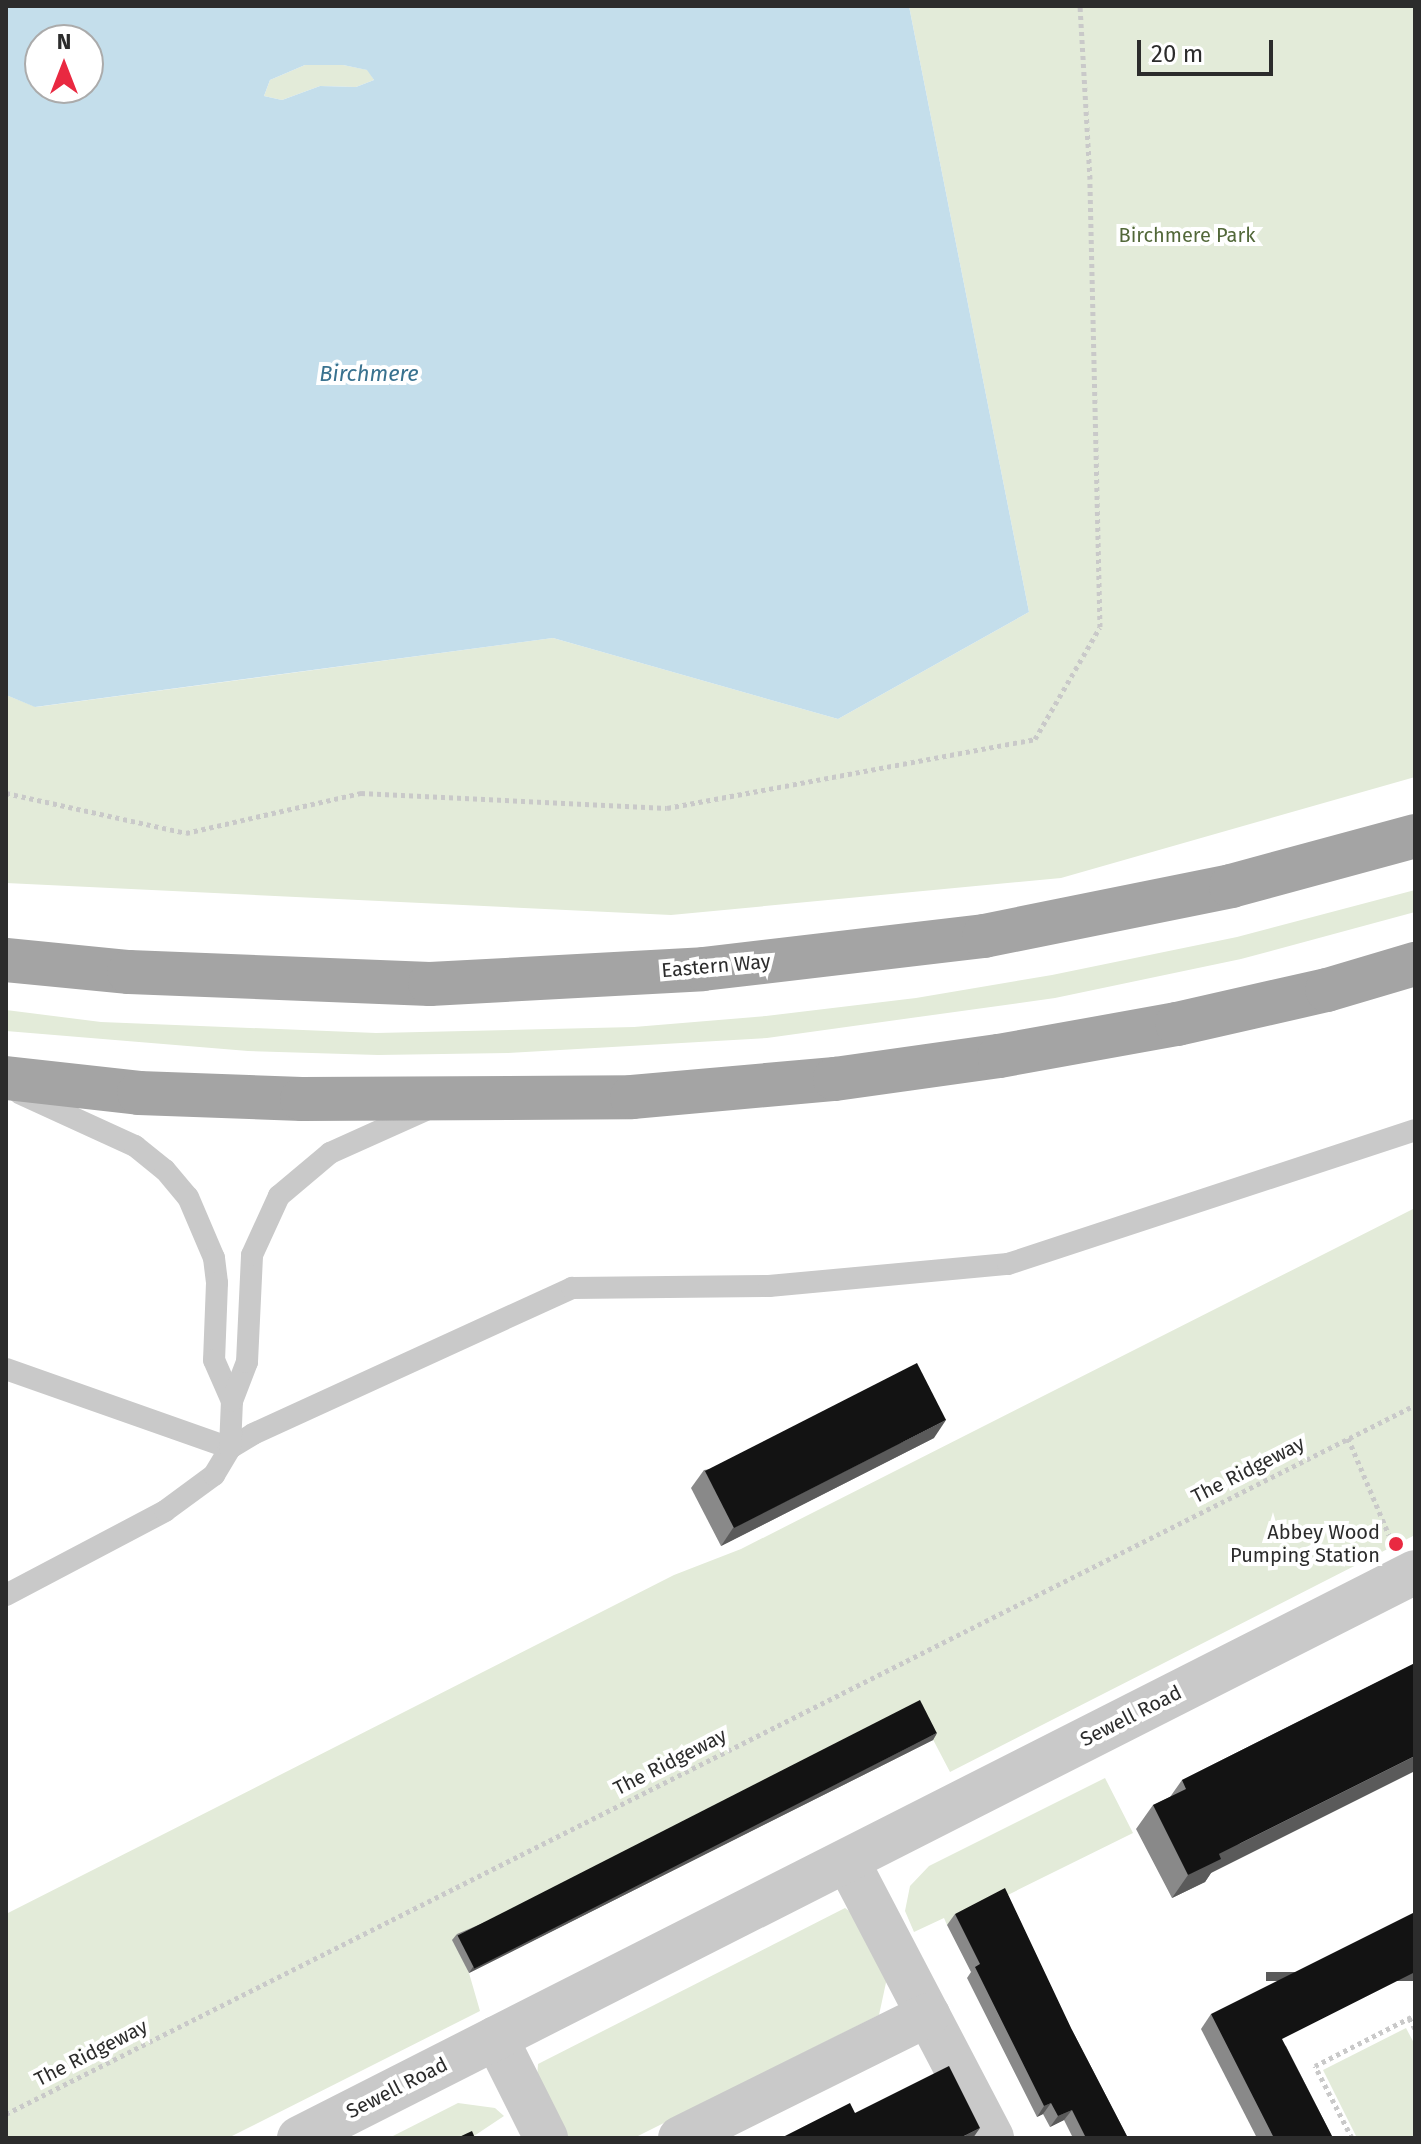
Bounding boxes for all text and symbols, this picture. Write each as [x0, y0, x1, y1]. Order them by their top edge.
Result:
north arrow [24, 24, 104, 104]
scale bar [1141, 24, 1277, 74]
text: N [57, 28, 71, 55]
text: 20 m [1151, 40, 1203, 68]
park label: Birchmere Park [1119, 223, 1255, 247]
water label: Birchmere [319, 361, 419, 387]
street label: Eastern Way [660, 949, 772, 983]
street label: The Ridgeway [1188, 1431, 1308, 1509]
place label: Abbey Wood Pumping Station [1230, 1520, 1380, 1567]
marker: Abbey Wood Pumping Station [1387, 1535, 1405, 1553]
street label: Sewell Road [1076, 1680, 1186, 1752]
street label: The Ridgeway [610, 1723, 730, 1801]
street label: The Ridgeway [31, 2014, 151, 2092]
street label: Sewell Road [342, 2052, 452, 2124]

